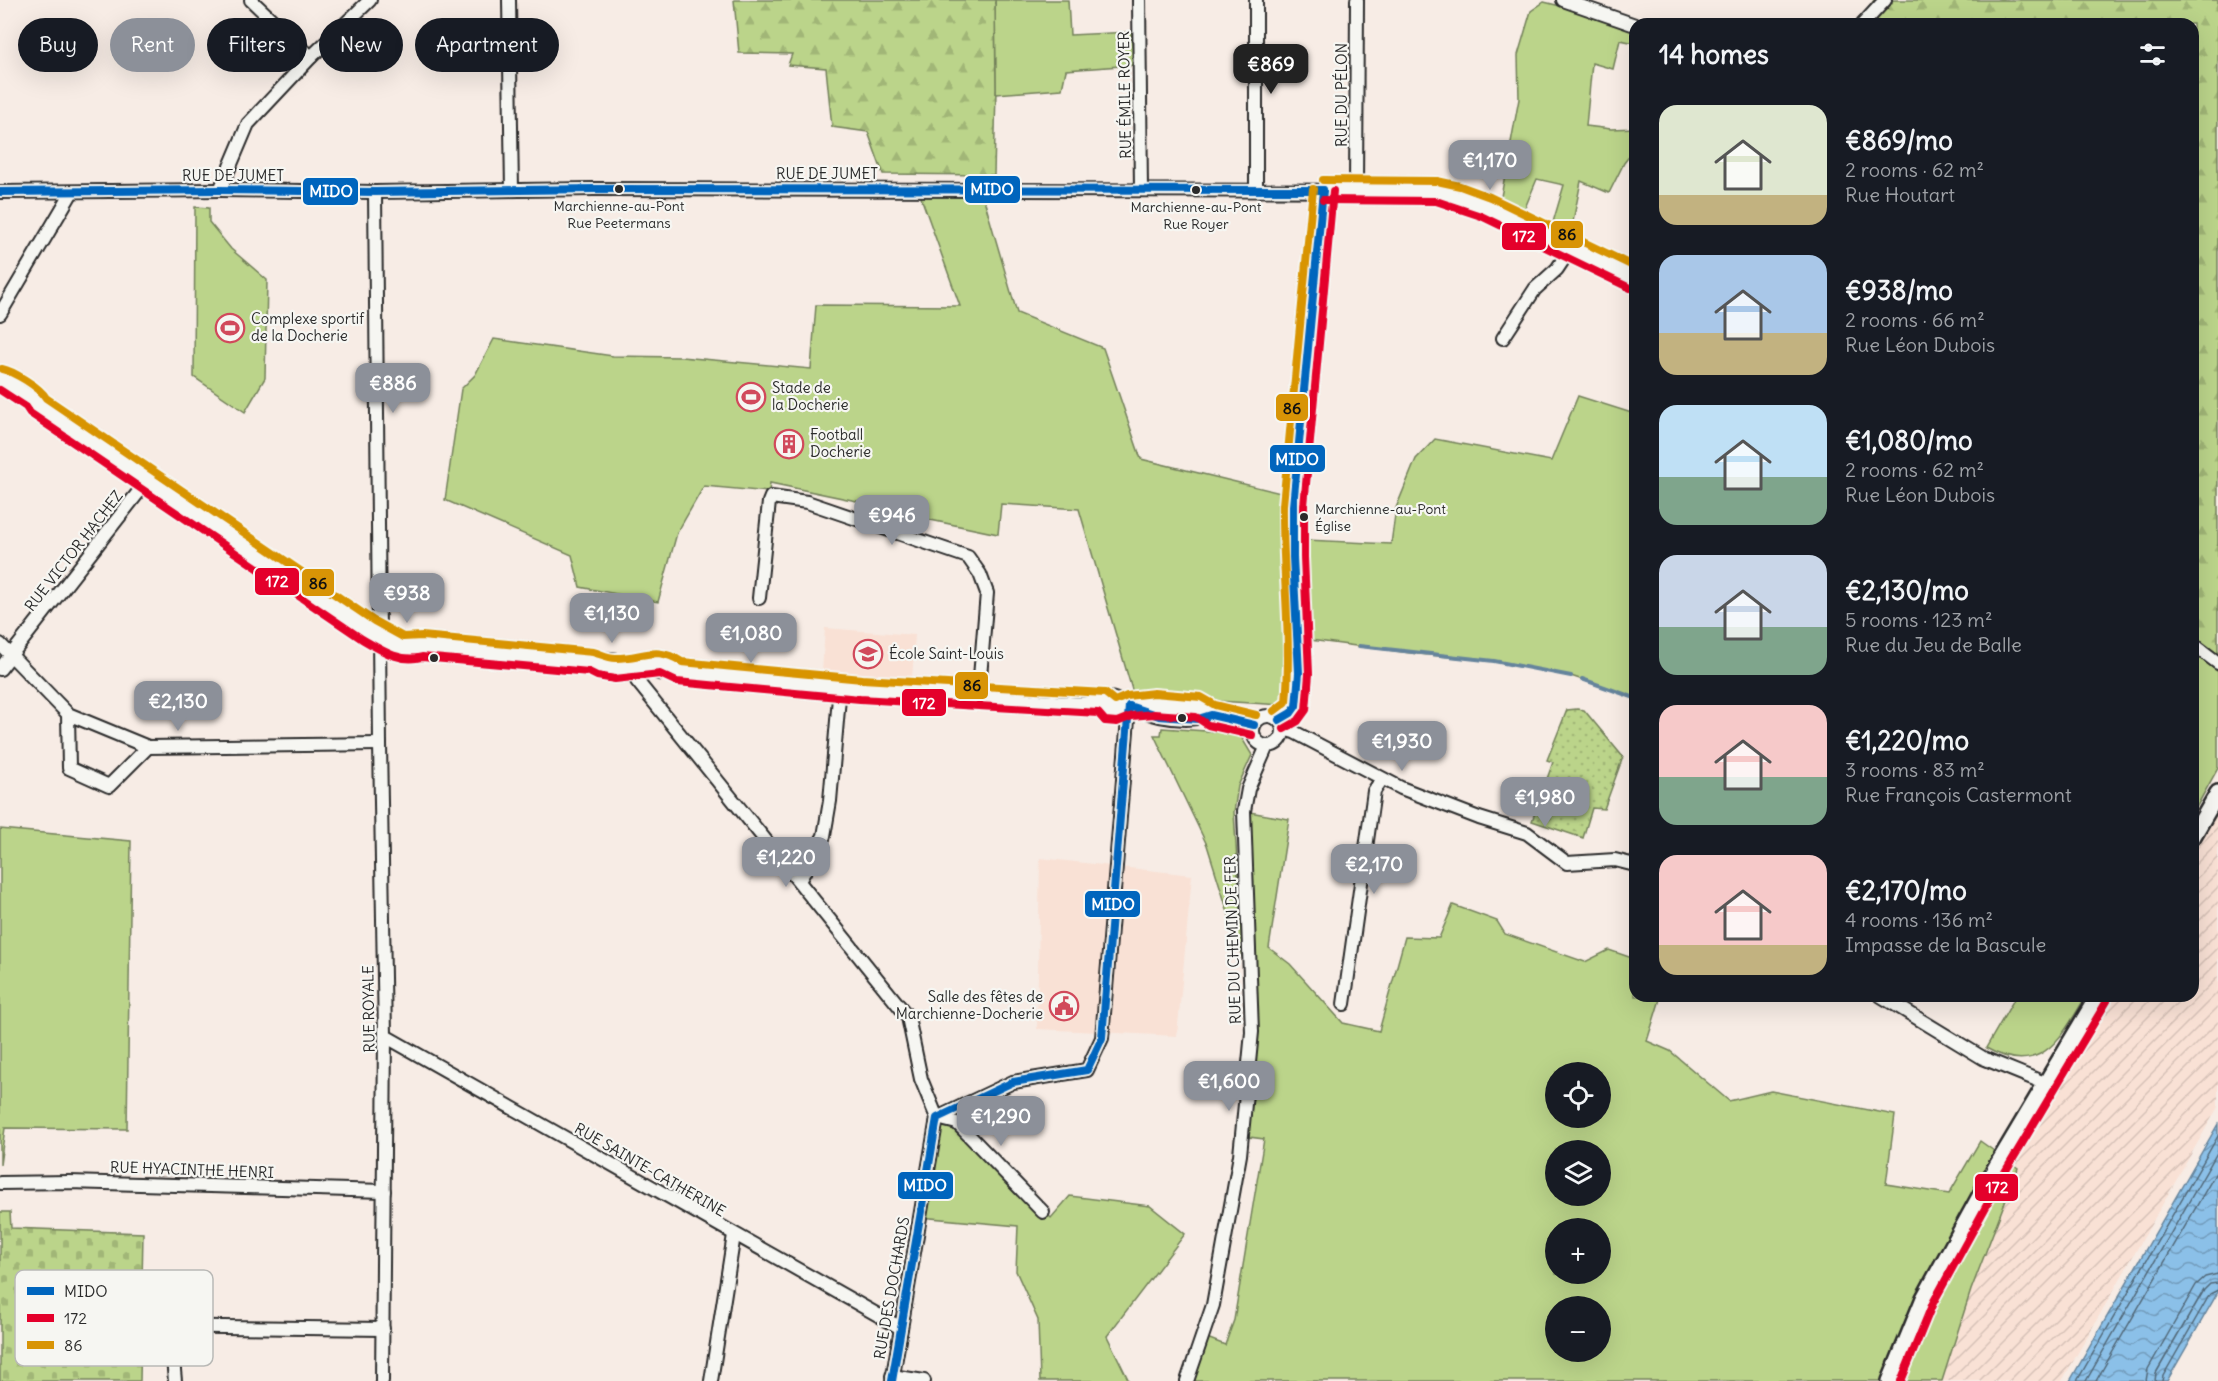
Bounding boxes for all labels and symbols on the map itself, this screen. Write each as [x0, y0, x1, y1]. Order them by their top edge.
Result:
street label: RUE ÉMILE ROYER [1114, 31, 1135, 159]
street label: RUE DU PÉLON [1332, 43, 1351, 147]
pin: €869 [1235, 44, 1307, 95]
pin: €1,170 [1441, 140, 1539, 191]
street label: RUE DE JUMET [776, 164, 878, 183]
street label: RUE DE JUMET [182, 166, 284, 185]
line badge: MIDO [964, 175, 1021, 204]
line badge: MIDO [302, 177, 359, 206]
text: MIDO [970, 179, 1014, 199]
text: MIDO [309, 181, 353, 201]
marker: Marchienne-au-Pont Rue Peetermans [613, 183, 625, 195]
marker: Marchienne-au-Pont Rue Royer [1190, 184, 1202, 196]
place label: Marchienne-au-Pont Rue Peetermans [553, 197, 685, 232]
place label: Marchienne-au-Pont Rue Royer [1130, 198, 1262, 233]
line badge: 86 [1550, 220, 1584, 249]
line badge: 172 [1501, 222, 1547, 251]
text: 86 [1558, 224, 1576, 244]
text: 172 [1513, 226, 1536, 246]
place label: Complexe sportif de la Docherie [251, 309, 365, 345]
sports icon: Complexe sportif de la Docherie [214, 312, 246, 344]
pin: €886 [357, 363, 429, 414]
place label: Stade de la Docherie [772, 378, 849, 414]
sports icon: Stade de la Docherie [735, 381, 767, 413]
line badge: 86 [1275, 393, 1309, 422]
text: 86 [1283, 398, 1301, 418]
place label: Football Docherie [810, 425, 871, 461]
building icon: Football Docherie [773, 428, 805, 460]
line badge: MIDO [1269, 444, 1326, 473]
text: MIDO [1275, 449, 1319, 469]
street label: RUE VICTOR HACHEZ [21, 486, 127, 615]
pin: €946 [856, 495, 928, 546]
place label: Marchienne-au-Pont Église [1315, 500, 1446, 535]
marker: Marchienne-au-Pont Église [1298, 511, 1310, 523]
line badge: 172 [254, 567, 300, 596]
line badge: 86 [301, 568, 335, 597]
text: 172 [266, 571, 289, 591]
text: 86 [309, 573, 327, 593]
pin: €938 [371, 573, 443, 624]
pin: €1,130 [563, 593, 661, 644]
pin: €1,080 [702, 613, 800, 664]
school or university icon: École Saint-Louis [852, 638, 884, 670]
place label: École Saint-Louis [889, 644, 1004, 663]
unlabelled marker [428, 652, 440, 664]
line badge: 86 [954, 671, 989, 700]
text: 86 [963, 675, 981, 695]
pin: €2,130 [129, 681, 227, 732]
line badge: 172 [901, 688, 947, 717]
text: 172 [913, 693, 936, 713]
unlabelled marker [1176, 712, 1188, 724]
pin: €1,930 [1353, 721, 1451, 772]
pin: €1,980 [1496, 777, 1594, 828]
pin: €1,220 [737, 837, 835, 888]
pin: €2,170 [1325, 844, 1423, 895]
street label: RUE DU CHEMIN DE FER [1220, 855, 1245, 1025]
line badge: MIDO [1084, 890, 1141, 918]
text: MIDO [1091, 894, 1135, 914]
street label: RUE ROYALE [358, 965, 379, 1053]
place label: Salle des fêtes de Marchienne-Docherie [896, 987, 1043, 1023]
public building icon: Salle des fêtes de Marchienne-Docherie [1048, 990, 1080, 1022]
pin: €1,600 [1180, 1061, 1278, 1112]
pin: €1,290 [952, 1096, 1050, 1147]
street label: RUE SAINTE-CATHERINE [571, 1119, 729, 1221]
street label: RUE HYACINTHE HENRI [110, 1157, 274, 1182]
line badge: MIDO [897, 1171, 954, 1200]
line badge: 172 [1974, 1173, 2019, 1202]
text: MIDO [903, 1175, 947, 1195]
text: 172 [1986, 1177, 2009, 1197]
street label: RUE DES DOCHARDS [870, 1215, 913, 1361]
legend [15, 1270, 213, 1366]
text: MIDO [64, 1281, 108, 1301]
text: 172 [64, 1308, 87, 1328]
text: 86 [64, 1335, 82, 1355]

